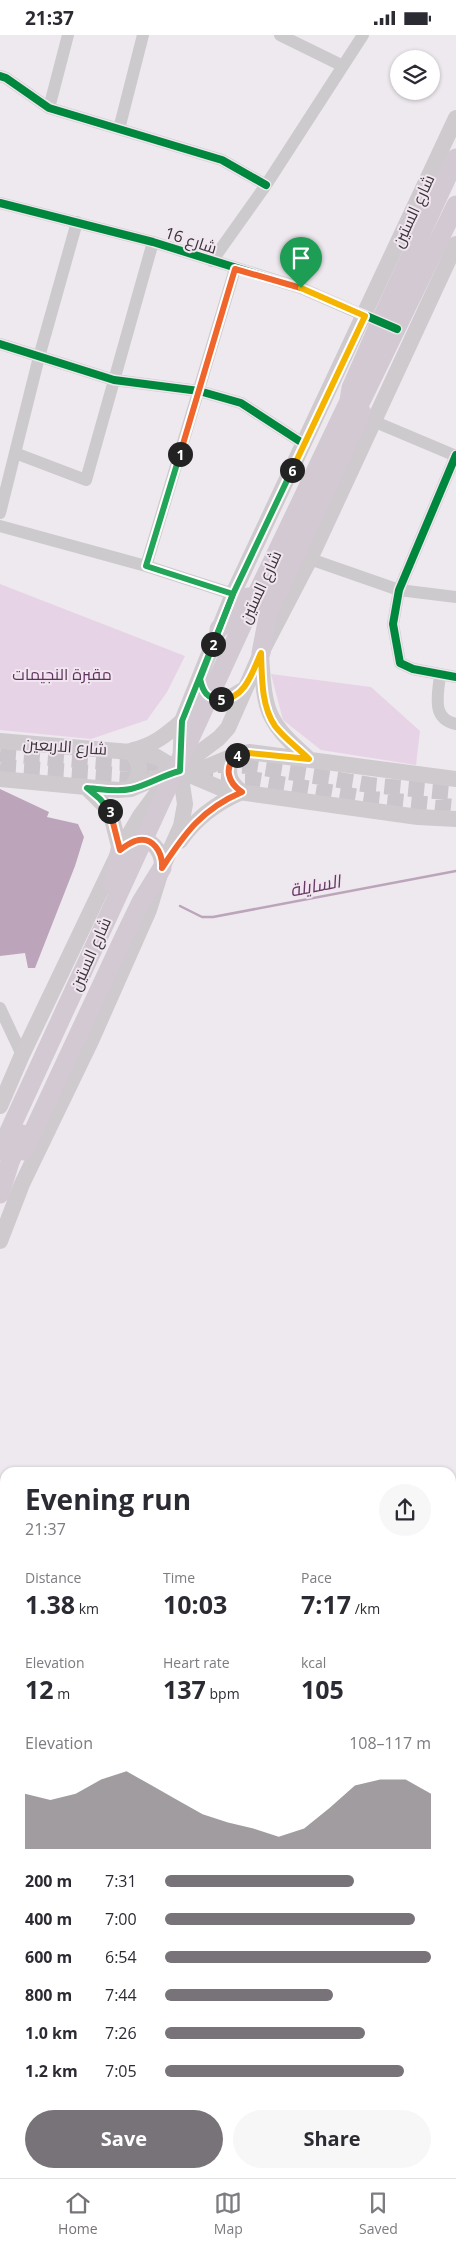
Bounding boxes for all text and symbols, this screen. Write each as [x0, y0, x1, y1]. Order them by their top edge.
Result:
text: 21:37 [25, 5, 74, 31]
map controls [390, 50, 440, 100]
button: layers [390, 50, 440, 100]
street label: شارع الستين [387, 171, 440, 252]
street label: شارع 16 [162, 221, 220, 260]
pin [280, 237, 322, 288]
icon: arrive [287, 244, 315, 272]
pin: 1 [168, 441, 192, 467]
text: 1 [176, 445, 185, 464]
pin: 6 [280, 457, 304, 483]
text: 6 [288, 461, 297, 480]
street label: شارع الستين [234, 547, 287, 628]
pin: 2 [200, 631, 226, 657]
text: 2 [209, 635, 218, 654]
park label: مقبرة النجيمات [12, 663, 112, 685]
pin: 5 [208, 687, 234, 711]
text: 5 [217, 690, 226, 709]
street label: شارع الاربعين [22, 732, 108, 761]
pin: 4 [224, 743, 250, 767]
text: 4 [233, 746, 242, 765]
pin: 3 [98, 799, 122, 823]
text: 3 [106, 802, 115, 821]
water label: السايلة [288, 868, 345, 902]
street label: شارع الستين [64, 914, 117, 995]
text: Evening run [25, 1480, 191, 1518]
button: share [379, 1484, 431, 1536]
text: 21:37 [25, 1518, 66, 1540]
text: Distance [25, 1568, 81, 1587]
text: Time [163, 1568, 195, 1587]
text: Pace [301, 1568, 332, 1587]
text: 1.38 [25, 1587, 75, 1621]
text: 10:03 [163, 1587, 227, 1621]
text: 7:17 [301, 1587, 351, 1621]
text: km [75, 1599, 99, 1618]
text: /km [351, 1599, 380, 1618]
text: Elevation [25, 1653, 84, 1672]
text: Heart rate [163, 1653, 230, 1672]
text: kcal [301, 1653, 326, 1672]
text: 12 [25, 1672, 54, 1706]
text: 137 [163, 1672, 206, 1706]
text: 105 [301, 1672, 344, 1706]
text: m [54, 1684, 70, 1703]
text: bpm [206, 1684, 240, 1703]
text: Elevation [25, 1732, 93, 1754]
text: 108–117 m [349, 1732, 431, 1754]
text: 200 m [25, 1870, 72, 1892]
text: 7:31 [105, 1870, 137, 1892]
text: 400 m [25, 1908, 72, 1930]
text: 7:00 [105, 1908, 137, 1930]
text: 600 m [25, 1946, 72, 1968]
text: 6:54 [105, 1946, 137, 1968]
text: 800 m [25, 1984, 72, 2006]
text: 7:44 [105, 1984, 137, 2006]
text: 1.0 km [25, 2022, 78, 2044]
text: 7:26 [105, 2022, 137, 2044]
text: 1.2 km [25, 2060, 78, 2082]
text: 7:05 [105, 2060, 137, 2082]
button: Save [25, 2110, 223, 2168]
button: Share [233, 2110, 431, 2168]
tab: Home [58, 2189, 98, 2238]
tab: Map [214, 2189, 243, 2238]
tab: Saved [359, 2189, 398, 2238]

